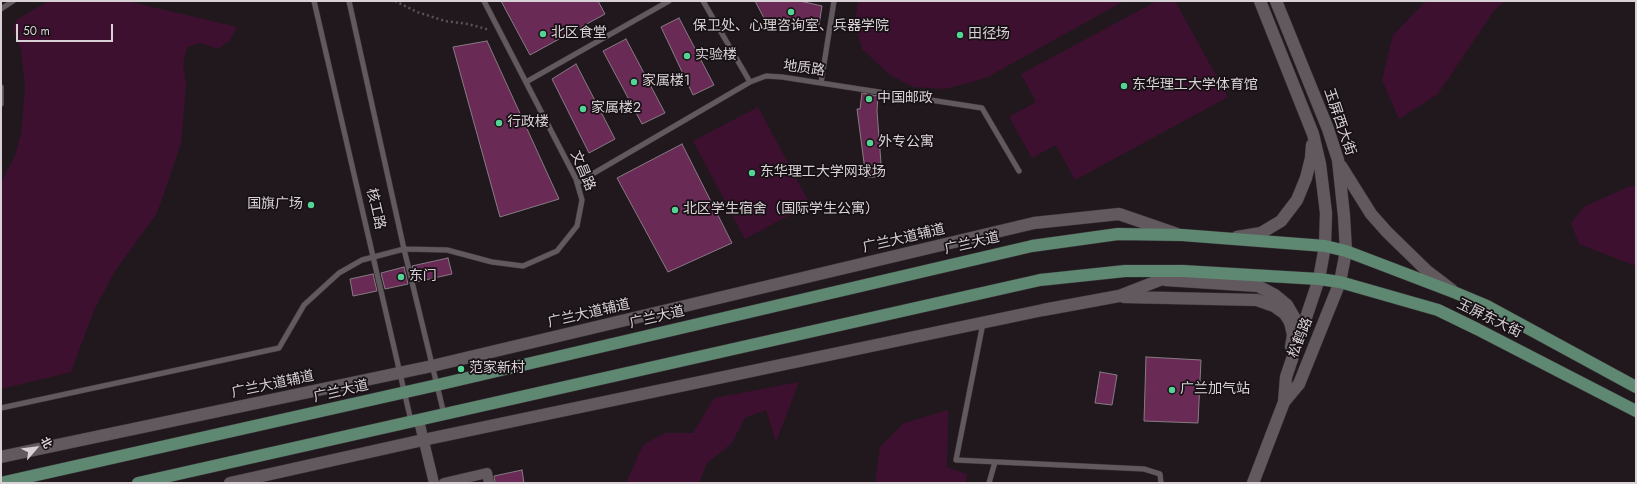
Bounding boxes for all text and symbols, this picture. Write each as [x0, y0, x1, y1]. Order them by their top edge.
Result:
marker: 保卫处、心理咨询室、兵器学院 [786, 7, 796, 17]
scale bar [18, 16, 115, 42]
place label: 保卫处、心理咨询室、兵器学院 [693, 19, 889, 35]
text: 50 m [23, 22, 50, 40]
place label: 北区食堂 [551, 26, 607, 42]
place label: 田径场 [968, 27, 1010, 43]
marker: 北区食堂 [538, 29, 548, 39]
marker: 田径场 [955, 30, 965, 40]
place label: 实验楼 [695, 48, 737, 64]
marker: 实验楼 [682, 51, 692, 61]
street label: 地质路 [782, 58, 826, 80]
place label: 家属楼1 [642, 74, 690, 90]
marker: 家属楼1 [629, 77, 639, 87]
place label: 东华理工大学体育馆 [1132, 78, 1258, 94]
marker: 东华理工大学体育馆 [1119, 81, 1129, 91]
street label: 玉屏西大街 [1320, 86, 1358, 158]
place label: 中国邮政 [877, 91, 933, 107]
marker: 中国邮政 [864, 94, 874, 104]
place label: 家属楼2 [591, 101, 641, 117]
marker: 家属楼2 [578, 104, 588, 114]
place label: 行政楼 [507, 115, 549, 131]
marker: 行政楼 [494, 118, 504, 128]
place label: 外专公寓 [878, 135, 934, 151]
marker: 外专公寓 [865, 138, 875, 148]
street label: 文昌路 [566, 148, 598, 194]
place label: 东华理工大学网球场 [760, 165, 886, 181]
marker: 东华理工大学网球场 [747, 168, 757, 178]
street label: 核工路 [362, 187, 388, 231]
place label: 国旗广场 [247, 197, 303, 213]
marker: 国旗广场 [306, 200, 316, 210]
place label: 北区学生宿舍（国际学生公寓） [683, 202, 879, 218]
marker: 北区学生宿舍（国际学生公寓） [670, 205, 680, 215]
street label: 广兰大道辅道 [861, 221, 947, 257]
street label: 广兰大道 [943, 230, 1001, 258]
place label: 东门 [409, 269, 437, 285]
marker: 东门 [396, 272, 406, 282]
street label: 广兰大道辅道 [546, 296, 632, 332]
street label: 玉屏东大街 [1454, 296, 1524, 342]
street label: 广兰大道 [628, 304, 686, 332]
street label: 松鹤路 [1285, 315, 1317, 361]
place label: 范家新村 [469, 361, 525, 377]
marker: 范家新村 [456, 364, 466, 374]
street label: 广兰大道辅道 [230, 368, 316, 402]
street label: 广兰大道 [312, 378, 370, 406]
place label: 广兰加气站 [1180, 382, 1250, 398]
marker: 广兰加气站 [1167, 385, 1177, 395]
north arrow [16, 428, 56, 468]
text: 北 [37, 434, 56, 451]

